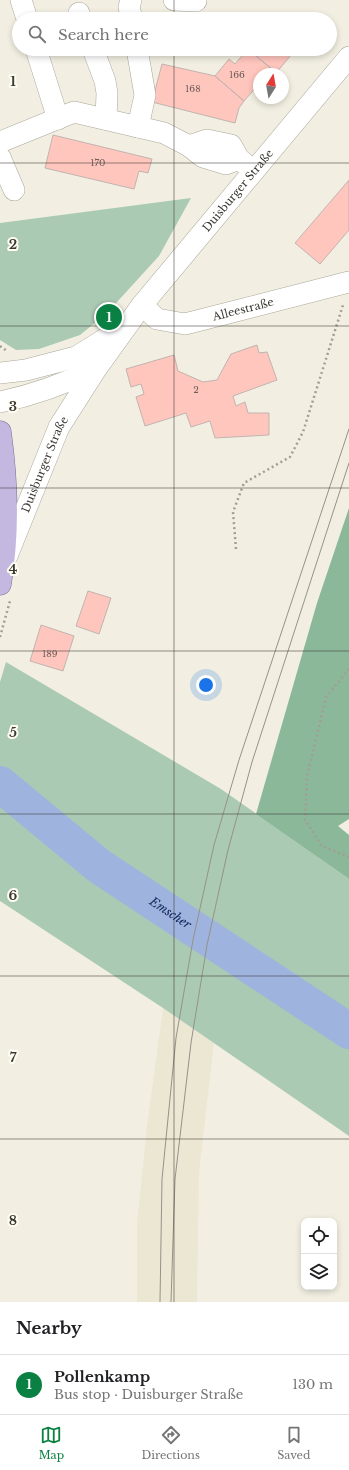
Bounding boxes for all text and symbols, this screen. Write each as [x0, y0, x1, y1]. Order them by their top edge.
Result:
search box [12, 12, 337, 56]
icon: search [26, 23, 48, 45]
text: Search here [58, 25, 149, 44]
north arrow [253, 68, 289, 104]
house number: 166 [229, 69, 245, 80]
text: 1 [10, 73, 16, 90]
house number: 168 [185, 83, 201, 94]
street label: Duisburger Straße [199, 146, 276, 234]
house number: 170 [91, 157, 105, 168]
text: 2 [9, 236, 17, 253]
street label: Alleestraße [210, 295, 275, 324]
pin: 1 [96, 302, 122, 332]
house number: 2 [193, 384, 199, 395]
text: 3 [9, 398, 17, 415]
street label: Duisburger Straße [18, 414, 71, 515]
text: 4 [9, 561, 18, 578]
house number: 189 [42, 648, 58, 659]
your location [196, 675, 216, 695]
text: 5 [9, 724, 17, 741]
text: 6 [9, 887, 18, 904]
water label: Emscher [146, 893, 195, 932]
text: 7 [10, 1049, 17, 1066]
text: 8 [9, 1212, 17, 1229]
map controls [301, 1218, 337, 1290]
button: locate [301, 1218, 337, 1254]
button: layers [301, 1254, 337, 1290]
text: Nearby [16, 1318, 82, 1339]
text: Pollenkamp [54, 1367, 150, 1386]
text: 1 [26, 1376, 32, 1393]
text: 130 m [292, 1376, 333, 1393]
text: Bus stop · Duisburger Straße [54, 1386, 243, 1403]
tab: Map [39, 1424, 64, 1462]
tab: Directions [141, 1424, 200, 1462]
tab: Saved [277, 1424, 310, 1462]

